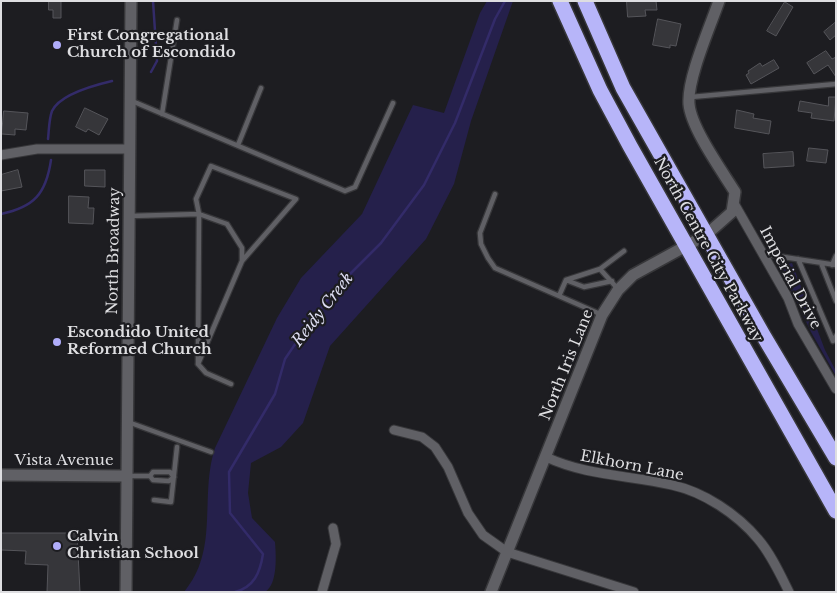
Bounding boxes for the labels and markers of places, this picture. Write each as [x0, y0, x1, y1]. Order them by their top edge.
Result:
place label: First Congregational Church of Escondido [67, 27, 236, 62]
marker: First Congregational Church of Escondido [51, 39, 63, 51]
place label: Escondido United Reformed Church [67, 324, 212, 359]
marker: Escondido United Reformed Church [51, 336, 63, 348]
place label: Calvin Christian School [67, 528, 199, 563]
marker: Calvin Christian School [51, 540, 63, 552]

